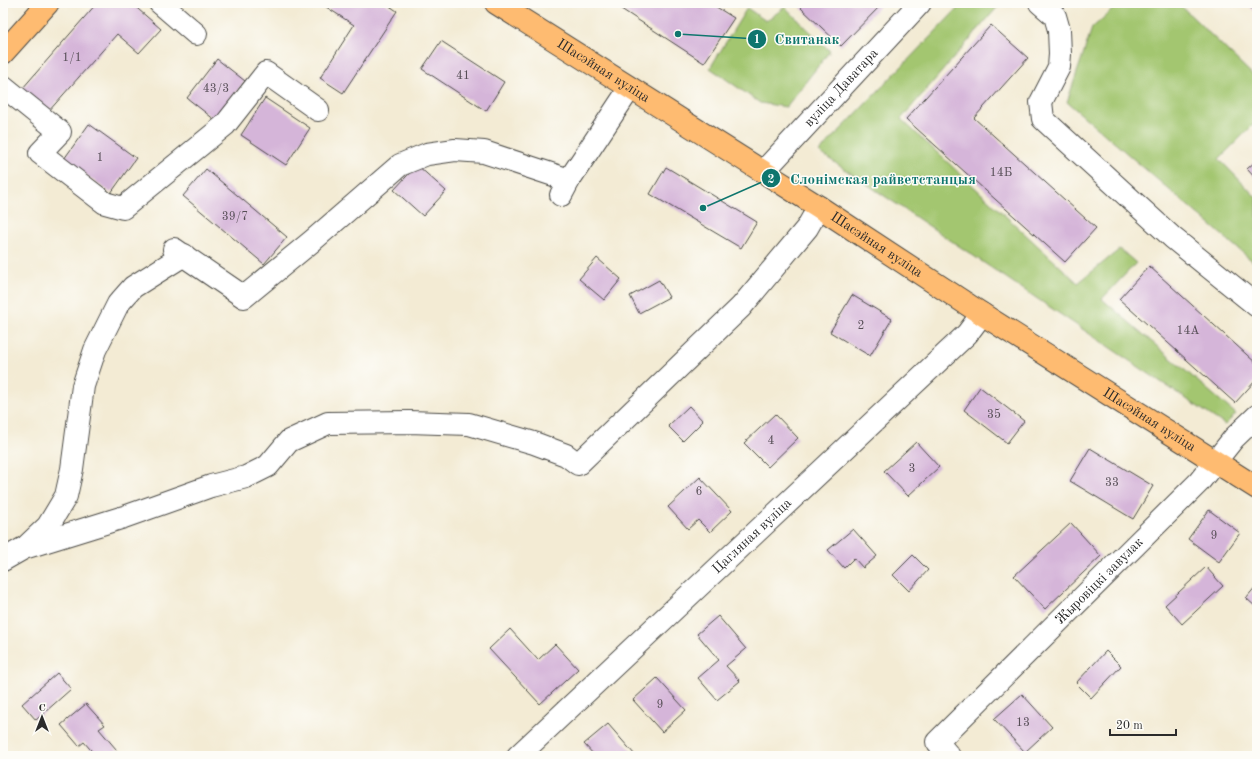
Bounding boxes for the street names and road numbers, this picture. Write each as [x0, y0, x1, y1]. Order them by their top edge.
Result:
street label: Шасэйная вуліца [554, 36, 652, 105]
street label: вуліца Даватара [802, 46, 881, 130]
street label: Шасэйная вуліца [828, 210, 925, 280]
street label: Шасэйная вуліца [1100, 385, 1198, 454]
street label: Цагляная вуліца [710, 496, 794, 576]
street label: Жыровіцкі завулак [1053, 535, 1146, 627]

